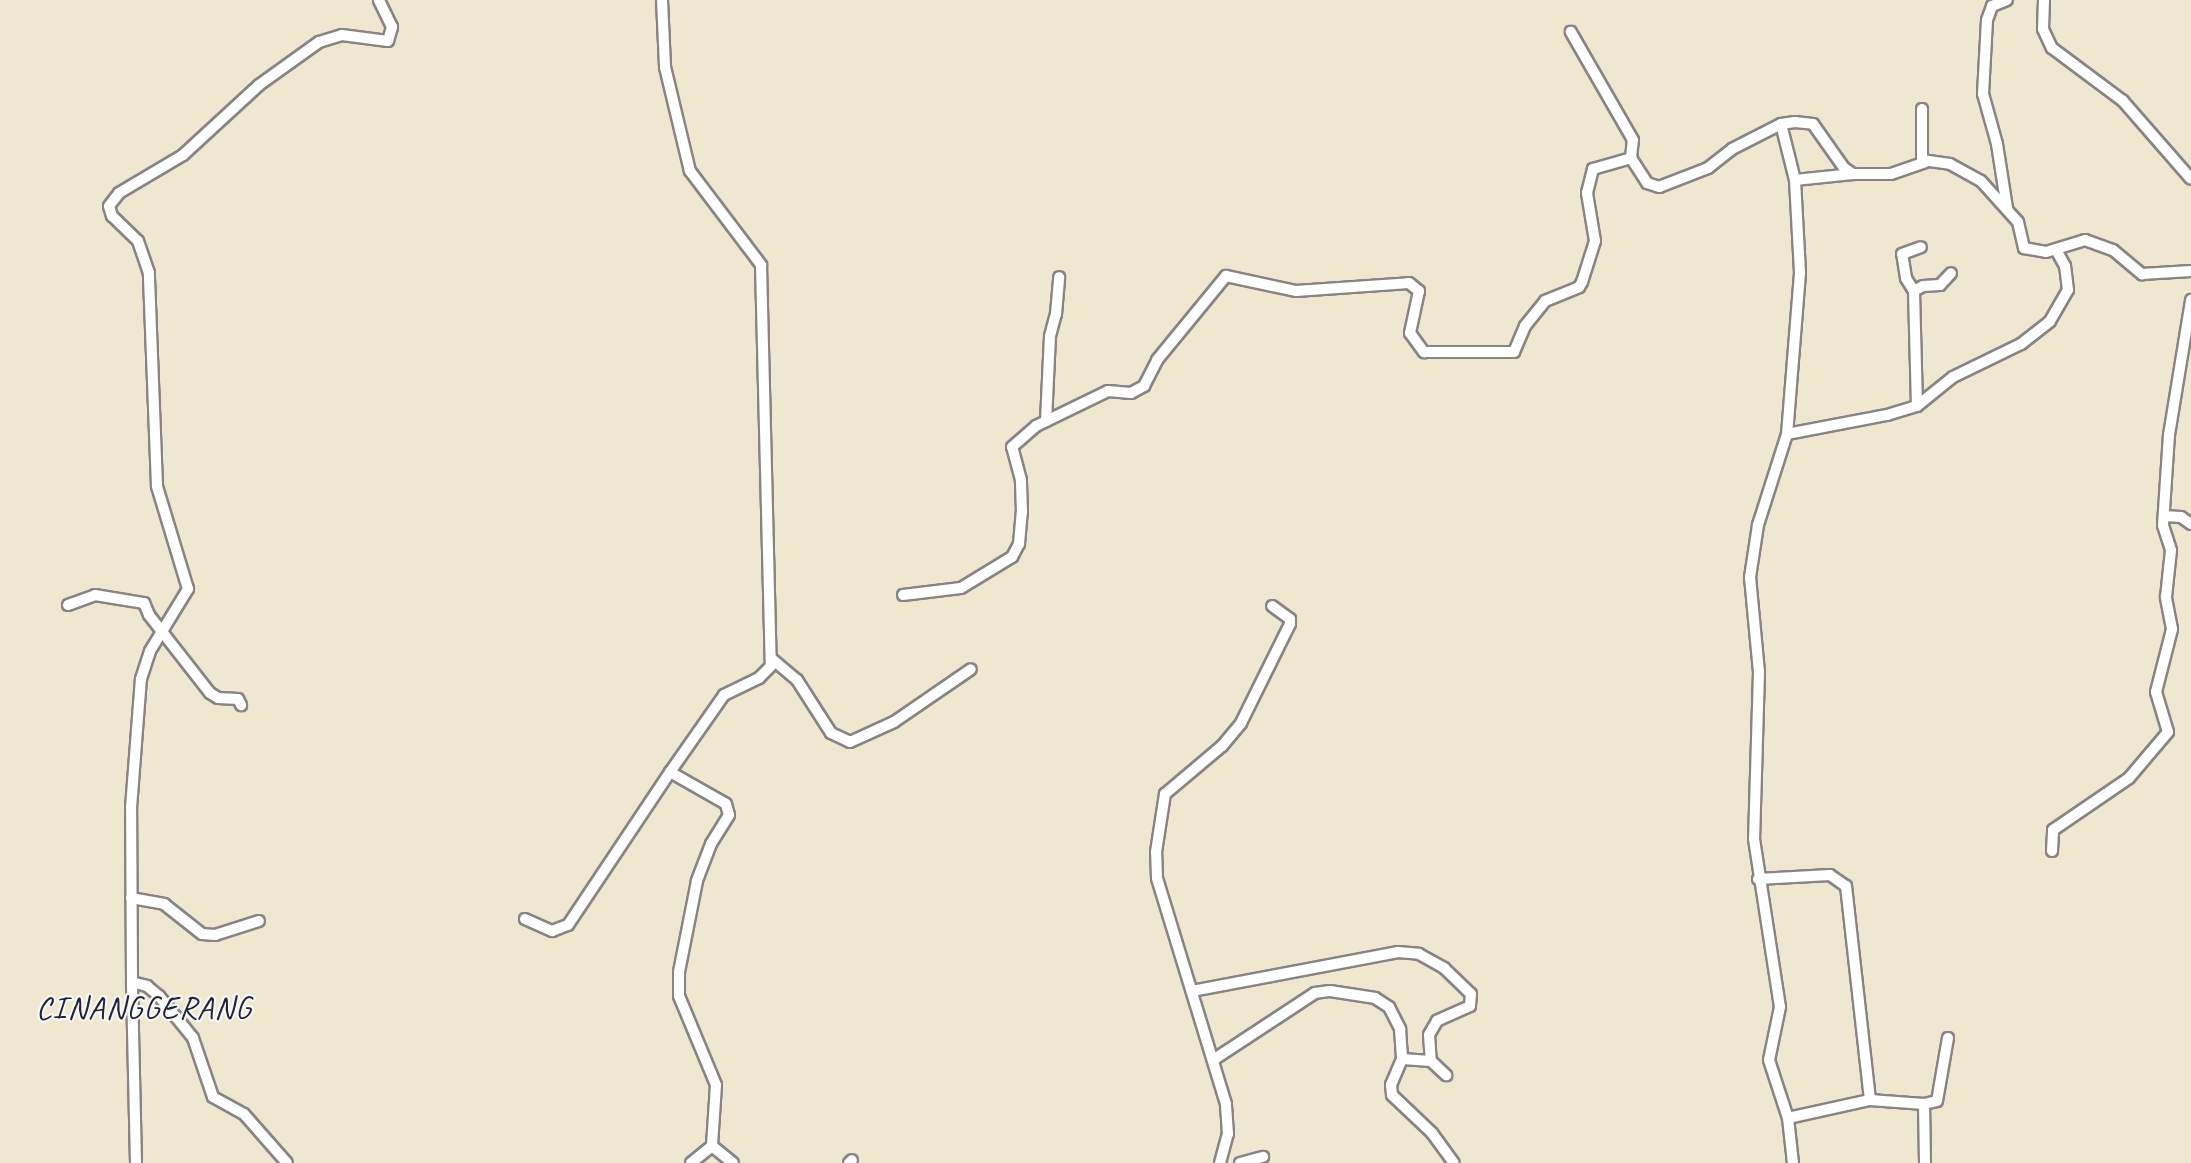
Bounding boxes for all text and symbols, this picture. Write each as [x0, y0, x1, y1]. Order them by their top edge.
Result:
district label: CINANGGERANG [37, 989, 251, 1027]

